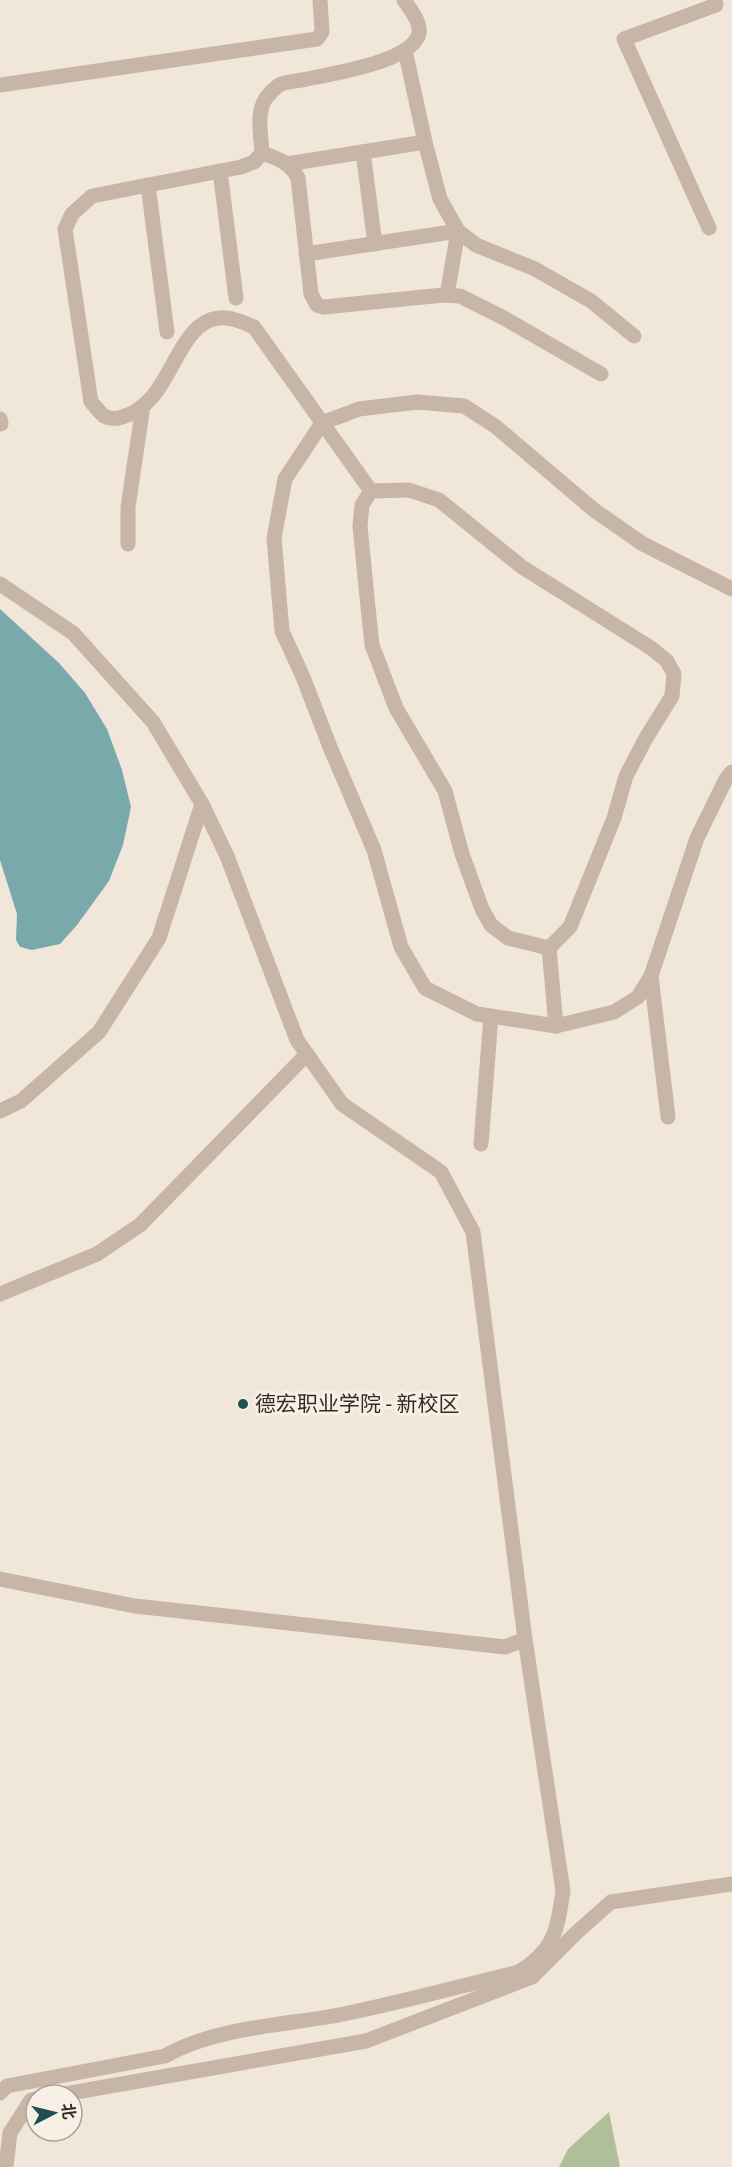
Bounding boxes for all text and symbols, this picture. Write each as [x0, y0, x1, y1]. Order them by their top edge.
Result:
place label: 德宏职业学院 - 新校区 [255, 1390, 459, 1417]
marker: 德宏职业学院 - 新校区 [236, 1397, 250, 1411]
north arrow [24, 2083, 84, 2143]
text: 北 [58, 2102, 80, 2120]

